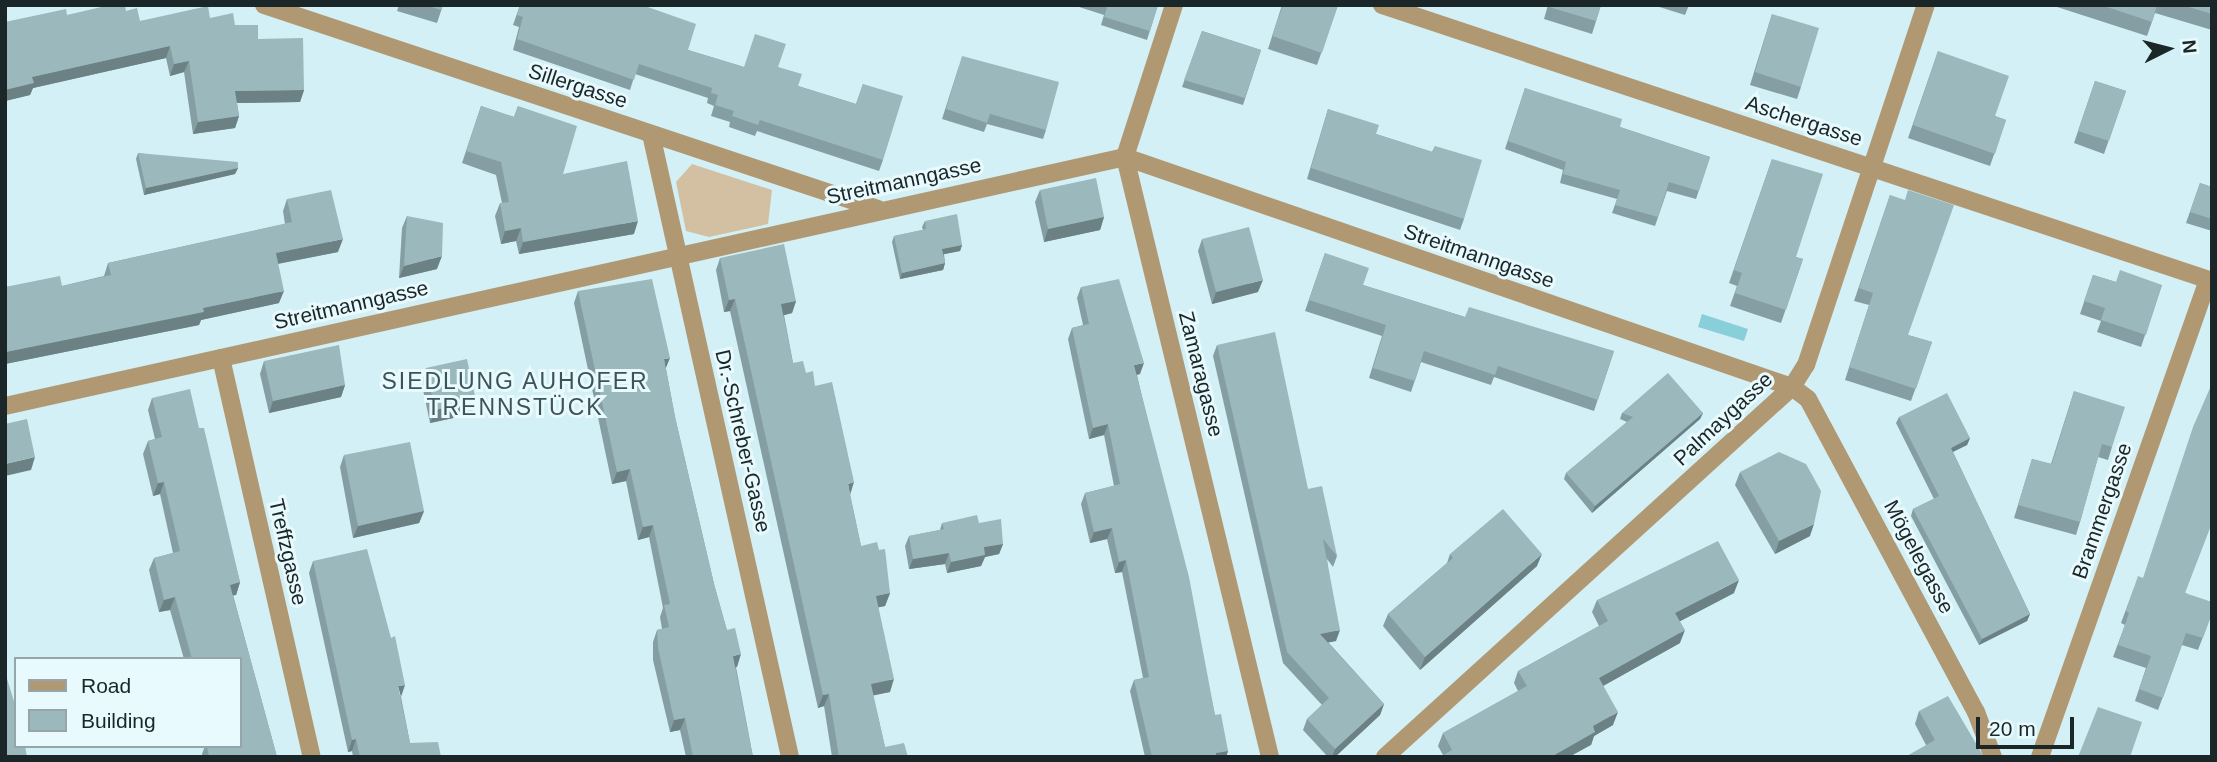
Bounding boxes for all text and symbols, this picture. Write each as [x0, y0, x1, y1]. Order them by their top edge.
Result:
north arrow [2133, 14, 2203, 84]
text: N [2178, 39, 2201, 55]
street label: Sillergasse [525, 58, 631, 114]
street label: Aschergasse [1742, 90, 1866, 152]
street label: Streitmanngasse [824, 152, 984, 210]
street label: Streitmanngasse [1400, 218, 1558, 294]
street label: Streitmanngasse [271, 275, 431, 335]
street label: Zamaragasse [1173, 309, 1229, 439]
street label: Dr.-Schreber-Gasse [710, 347, 776, 535]
district label: SIEDLUNG AUHOFER TRENNSTÜCK [383, 367, 647, 421]
street label: Palmaygasse [1668, 367, 1778, 471]
street label: Brammergasse [2067, 440, 2137, 582]
street label: Treffzgasse [264, 496, 312, 608]
street label: Mögelegasse [1879, 496, 1959, 618]
legend [14, 657, 242, 748]
text: Road [81, 674, 131, 697]
scale bar [1979, 702, 2077, 746]
text: Building [81, 709, 156, 732]
text: 20 m [1989, 717, 2036, 740]

